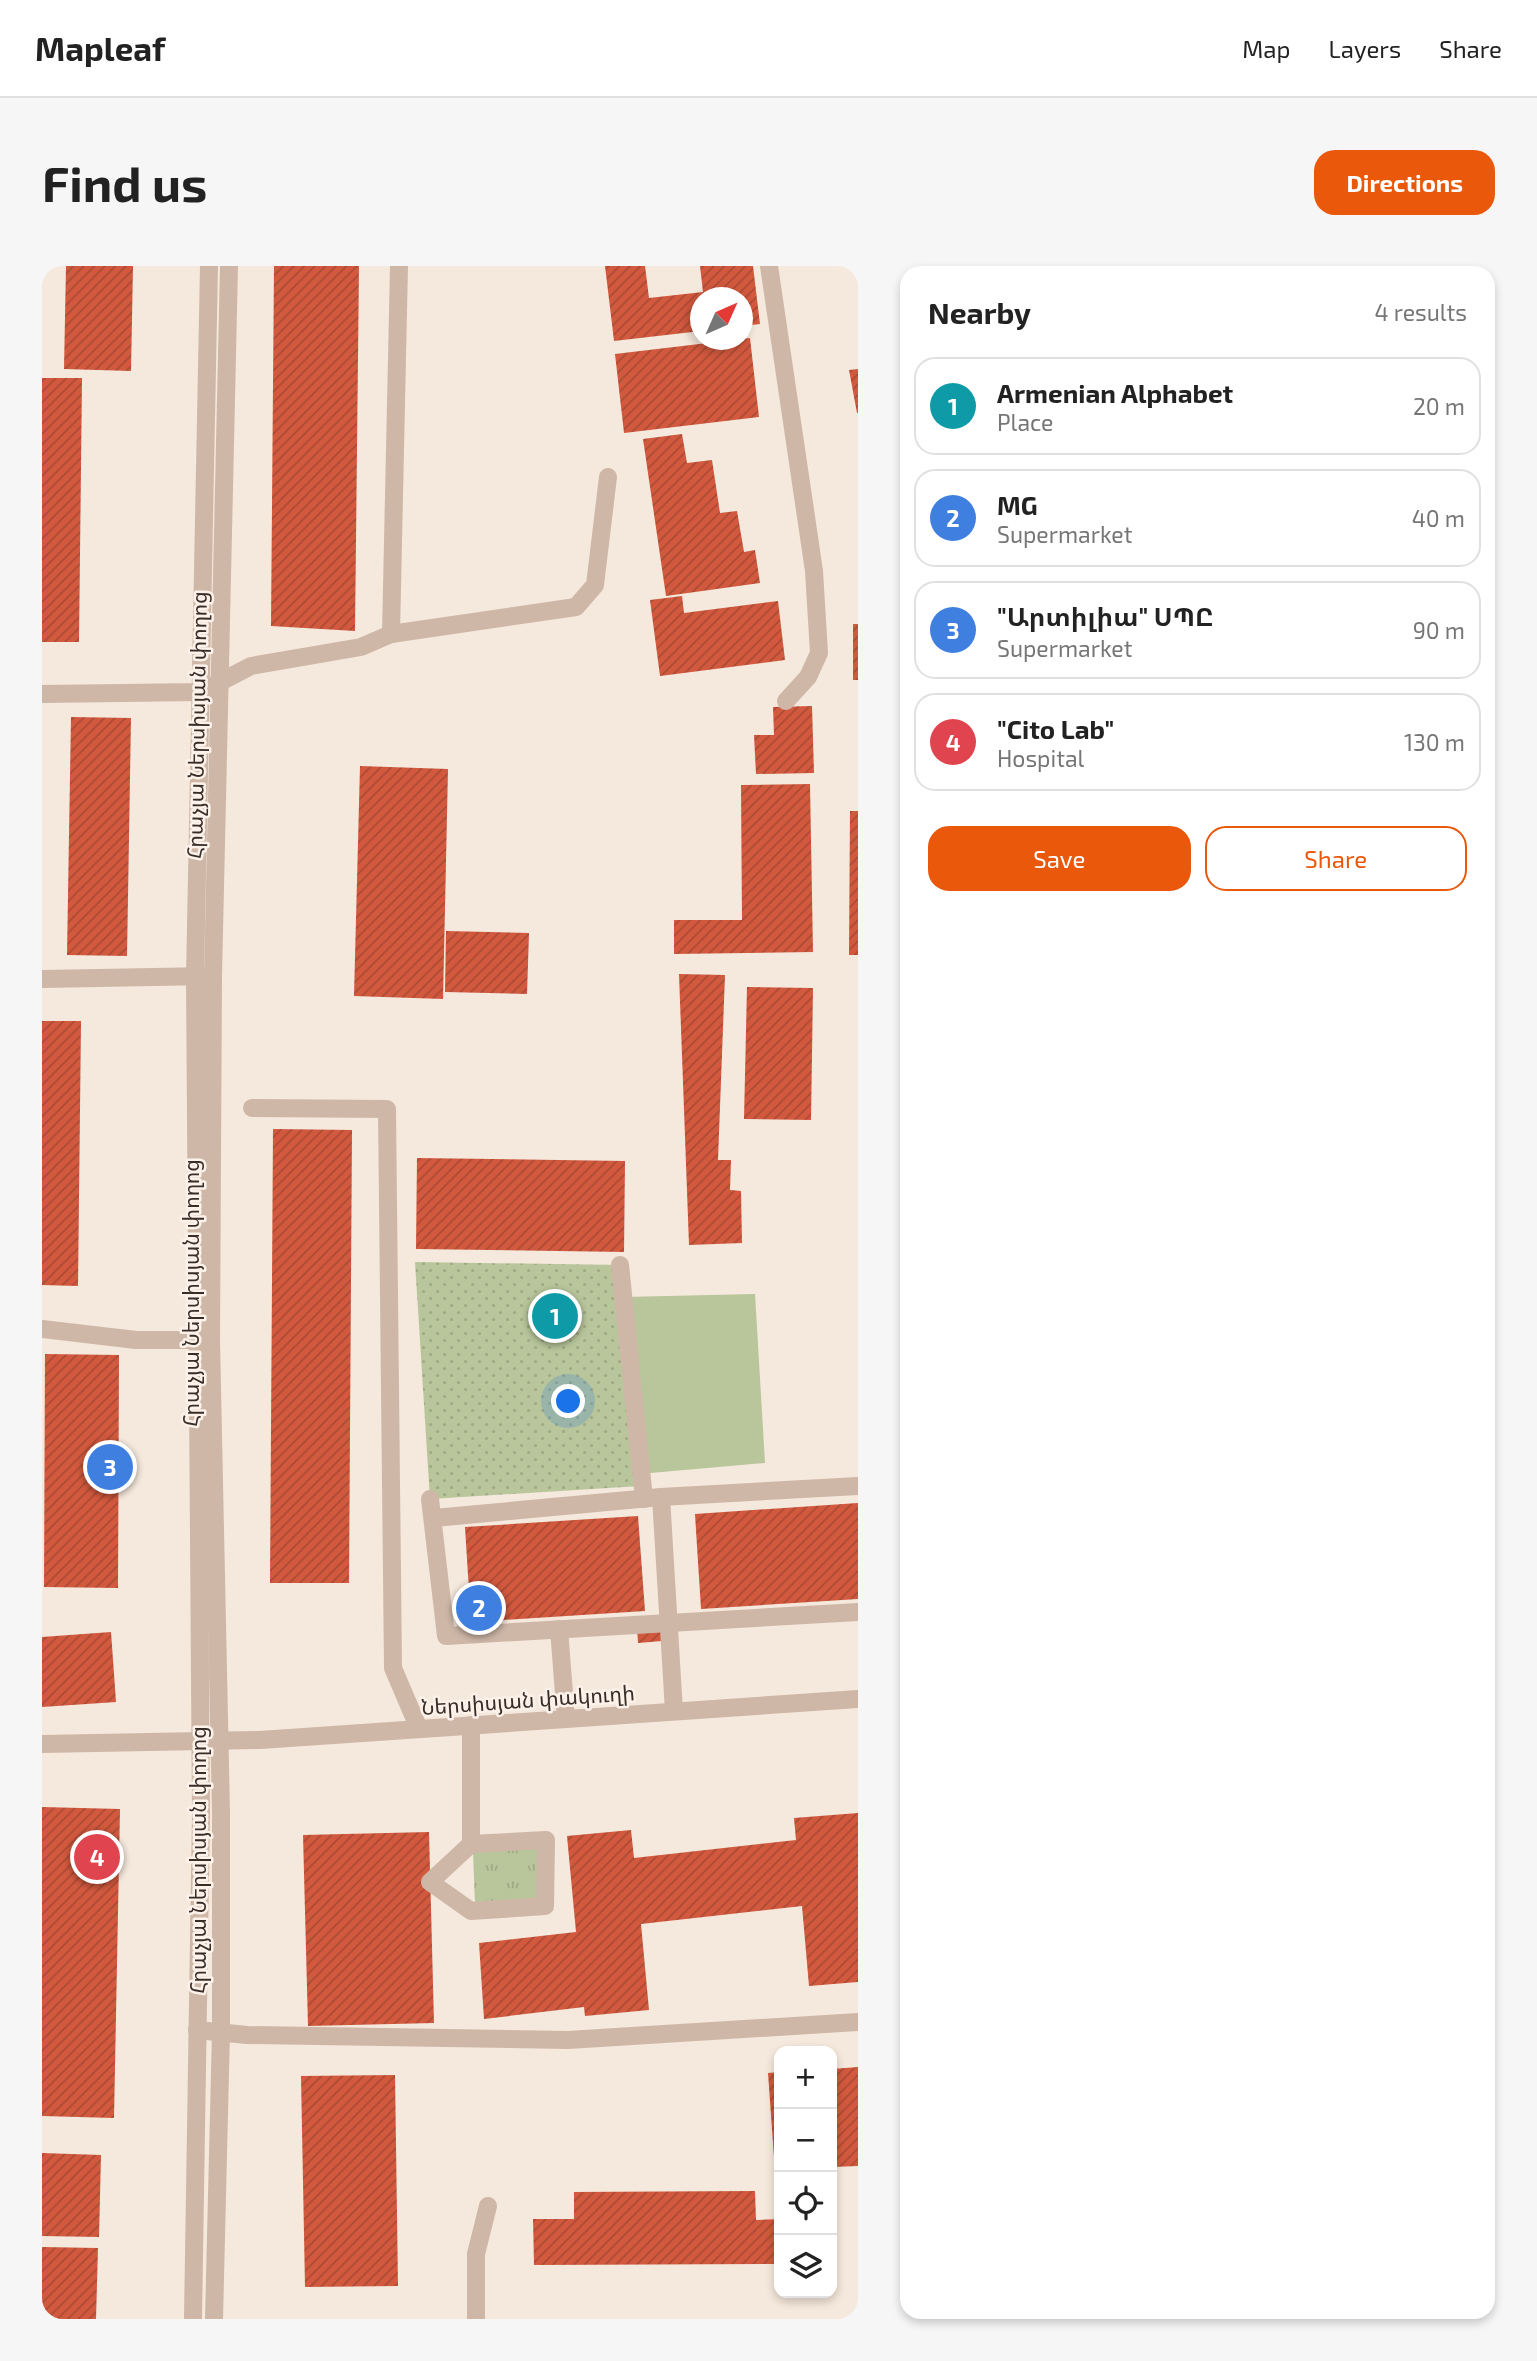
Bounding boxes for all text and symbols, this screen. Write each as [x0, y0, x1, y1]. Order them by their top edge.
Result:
text: Mapleaf [35, 28, 165, 68]
text: Map [1242, 34, 1290, 63]
text: Layers [1328, 34, 1401, 63]
text: Share [1439, 34, 1502, 63]
button: Directions [1314, 150, 1495, 215]
text: Find us [42, 153, 207, 212]
north arrow [690, 287, 753, 350]
text: Nearby [928, 294, 1031, 330]
text: 4 results [1375, 298, 1467, 326]
text: Armenian Alphabet [997, 377, 1233, 408]
text: 1 [948, 392, 958, 420]
text: 20 m [1413, 392, 1465, 420]
text: Place [997, 408, 1053, 436]
text: MG [997, 489, 1038, 520]
text: 2 [946, 504, 960, 532]
text: 40 m [1412, 504, 1465, 532]
text: Supermarket [997, 520, 1132, 548]
street label: Հրաչյա Ներսիսյան փողոց [181, 591, 212, 859]
text: "Արտիլիա" ՍՊԸ [997, 600, 1214, 631]
text: 3 [946, 616, 960, 644]
text: 90 m [1413, 616, 1465, 644]
text: Supermarket [997, 634, 1132, 662]
text: "Cito Lab" [997, 713, 1114, 744]
text: 4 [946, 728, 960, 756]
text: 130 m [1404, 728, 1465, 756]
text: Hospital [997, 744, 1084, 772]
button: Save [928, 826, 1191, 891]
button: Share [1205, 826, 1467, 891]
street label: Հրաչյա Ներսիսյան փողոց [178, 1159, 204, 1427]
pin: 1 [532, 1290, 578, 1342]
your location [551, 1384, 585, 1418]
pin: 3 [87, 1441, 133, 1493]
pin: 2 [456, 1582, 502, 1634]
street label: Ներսիսյան փակուղի [420, 1679, 636, 1720]
street label: Հրաչյա Ներսիսյան փողոց [185, 1726, 211, 1994]
pin: 4 [74, 1831, 120, 1883]
map controls [774, 2046, 837, 2298]
button: + [774, 2046, 837, 2109]
button: − [774, 2109, 837, 2172]
button: locate [774, 2172, 837, 2235]
button: layers [774, 2235, 837, 2298]

